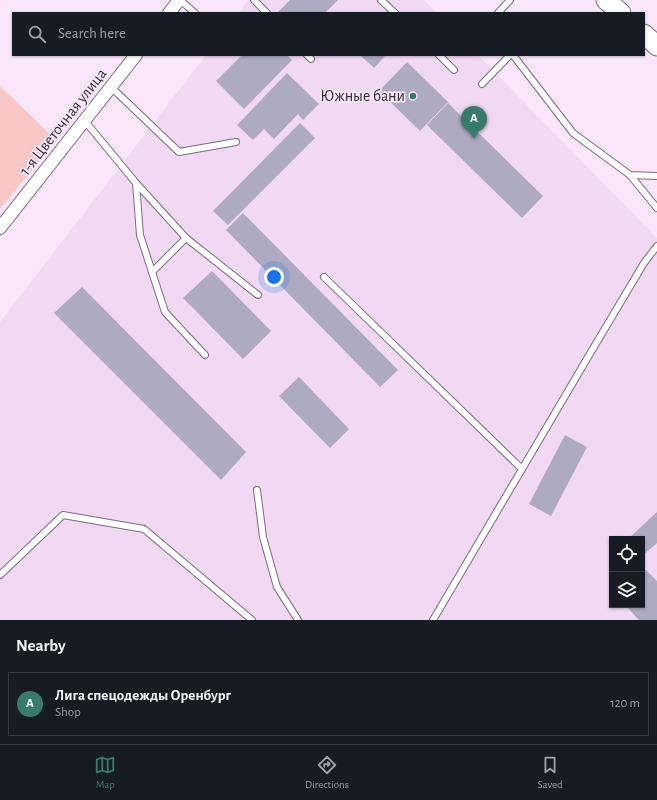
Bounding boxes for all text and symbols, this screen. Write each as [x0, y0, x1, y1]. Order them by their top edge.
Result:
search box [12, 12, 645, 56]
icon: search [26, 23, 48, 45]
text: Search here [58, 26, 126, 41]
street label: 1-я Цветочная улица [16, 66, 110, 179]
place label: Южные бани [320, 88, 405, 104]
marker: Южные бани [408, 91, 418, 101]
pin: A [461, 106, 487, 139]
your location [264, 267, 284, 287]
map controls [609, 536, 645, 608]
button: locate [609, 536, 645, 572]
button: layers [609, 572, 645, 608]
text: Nearby [16, 637, 66, 654]
text: Лига спецодежды Оренбург [55, 688, 231, 703]
text: A [26, 697, 34, 710]
text: 120 m [610, 697, 640, 710]
text: Shop [55, 706, 81, 719]
tab: Map [94, 754, 116, 791]
tab: Directions [305, 754, 349, 791]
tab: Saved [537, 754, 563, 791]

